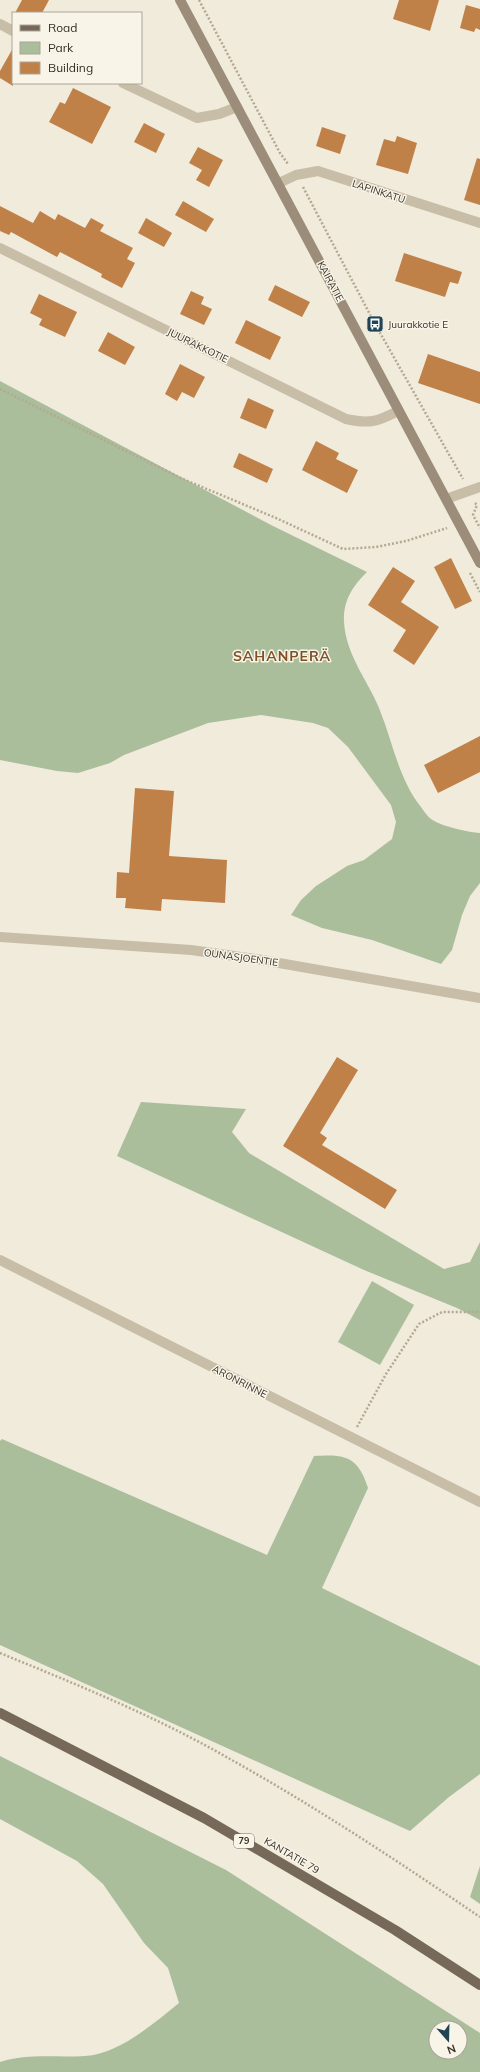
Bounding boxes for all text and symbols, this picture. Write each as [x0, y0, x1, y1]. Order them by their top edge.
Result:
legend [12, 12, 142, 84]
text: Road [48, 20, 77, 35]
text: Park [48, 40, 74, 55]
text: Building [48, 60, 93, 75]
street label: LAPINKATU [351, 177, 407, 206]
street label: KAIRATIE [315, 259, 347, 304]
bus stop icon: Juurakkotie E [365, 314, 385, 334]
place label: Juurakkotie E [388, 318, 448, 331]
street label: JUURAKKOTIE [165, 325, 230, 366]
district label: SAHANPERÄ [233, 647, 331, 665]
street label: OUNASJOENTIE [203, 946, 279, 969]
street label: ARONRINNE [210, 1362, 269, 1401]
road number: 79 [234, 1834, 254, 1848]
street label: KANTATIE 79 [262, 1834, 322, 1877]
north arrow [428, 2020, 468, 2060]
text: N [445, 2041, 458, 2057]

